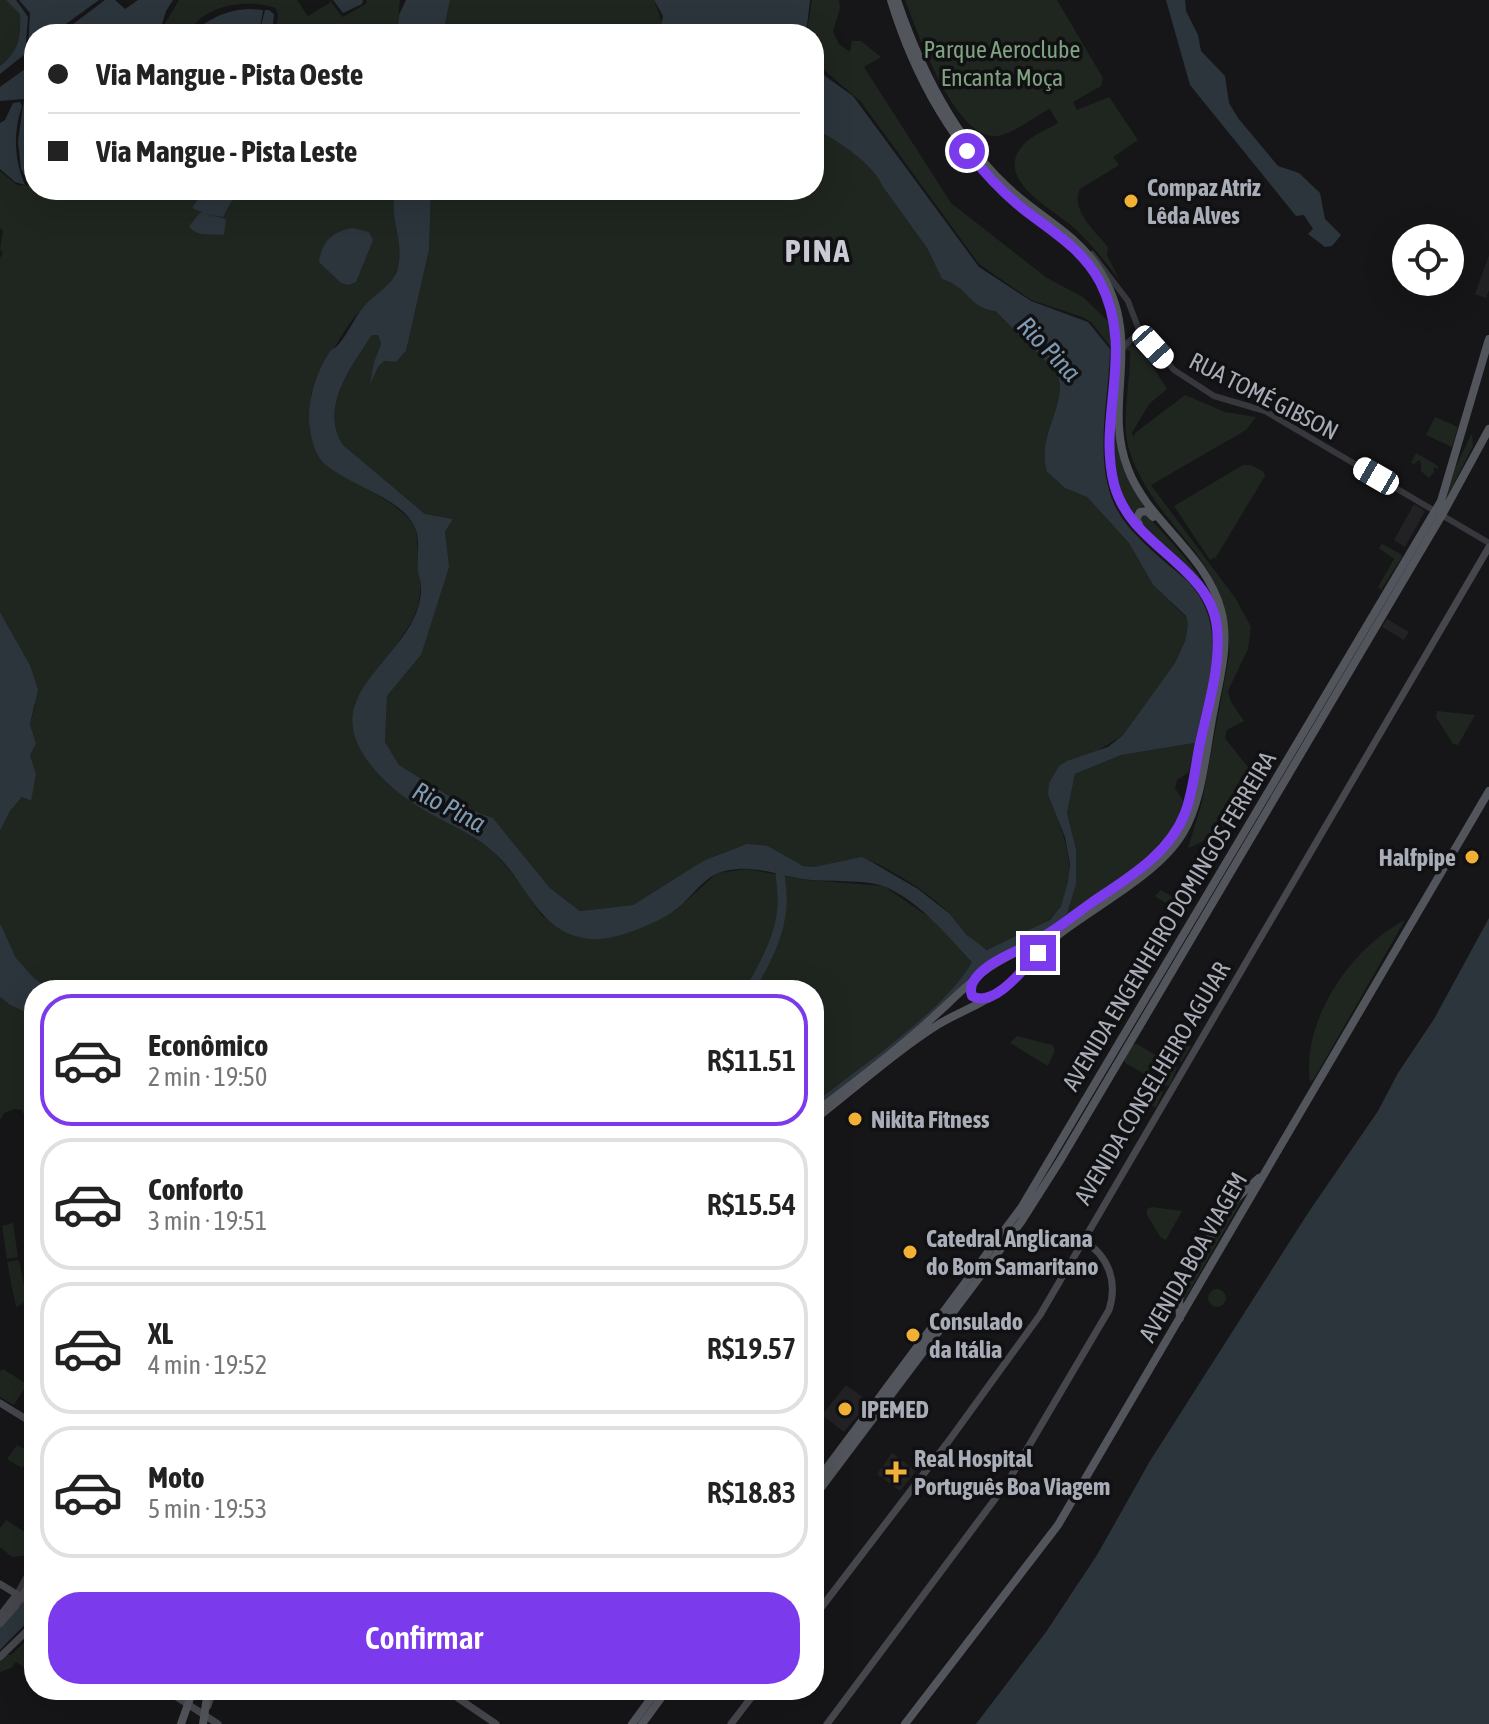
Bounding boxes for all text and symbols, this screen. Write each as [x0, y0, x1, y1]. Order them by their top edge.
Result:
park label: Parque Aeroclube Encanta Moça [924, 36, 1080, 91]
text: Via Mangue - Pista Oeste [96, 57, 363, 91]
route start [949, 133, 985, 169]
text: Via Mangue - Pista Leste [96, 134, 357, 168]
place label: Compaz Atriz Lêda Alves [1147, 174, 1261, 229]
marker: Compaz Atriz Lêda Alves [1122, 192, 1140, 210]
map controls [1392, 224, 1464, 296]
button: locate [1392, 224, 1464, 296]
district label: PINA [785, 232, 851, 269]
water label: Rio Pina [1011, 311, 1087, 387]
car [1128, 321, 1178, 373]
street label: RUA TOMÉ GIBSON [1185, 347, 1343, 445]
car [1349, 454, 1403, 498]
street label: AVENIDA ENGENHEIRO DOMINGOS FERREIRA [1057, 746, 1281, 1095]
water label: Rio Pina [408, 776, 490, 838]
place label: Halfpipe [1379, 844, 1456, 871]
marker: Halfpipe [1463, 848, 1481, 866]
route end [1020, 935, 1056, 971]
street label: AVENIDA CONSELHEIRO AGUIAR [1069, 957, 1235, 1209]
icon: car [52, 1024, 124, 1096]
text: Econômico [148, 1028, 268, 1062]
text: R$11.51 [707, 1043, 796, 1077]
text: 2 min · 19:50 [148, 1062, 267, 1092]
place label: Nikita Fitness [871, 1106, 990, 1133]
marker: Nikita Fitness [846, 1110, 864, 1128]
street label: AVENIDA BOA VIAGEM [1134, 1167, 1252, 1347]
icon: car [52, 1168, 124, 1240]
text: Conforto [148, 1172, 244, 1206]
text: R$15.54 [707, 1187, 796, 1221]
text: 3 min · 19:51 [148, 1206, 267, 1236]
place label: Catedral Anglicana do Bom Samaritano [926, 1225, 1098, 1280]
marker: Catedral Anglicana do Bom Samaritano [901, 1243, 919, 1261]
place label: Consulado da Itália [929, 1308, 1023, 1363]
icon: car [52, 1312, 124, 1384]
text: XL [148, 1316, 173, 1350]
marker: Consulado da Itália [904, 1326, 922, 1344]
text: R$19.57 [707, 1331, 796, 1365]
text: 4 min · 19:52 [148, 1350, 267, 1380]
place label: IPEMED [861, 1396, 929, 1423]
marker: IPEMED [836, 1400, 854, 1418]
place label: Real Hospital Português Boa Viagem [914, 1445, 1110, 1500]
icon: car [52, 1456, 124, 1528]
text: Moto [148, 1460, 205, 1494]
marker: Real Hospital Português Boa Viagem [885, 1461, 907, 1483]
text: R$18.83 [707, 1475, 796, 1509]
text: 5 min · 19:53 [148, 1494, 267, 1524]
button: Confirmar [48, 1592, 800, 1684]

